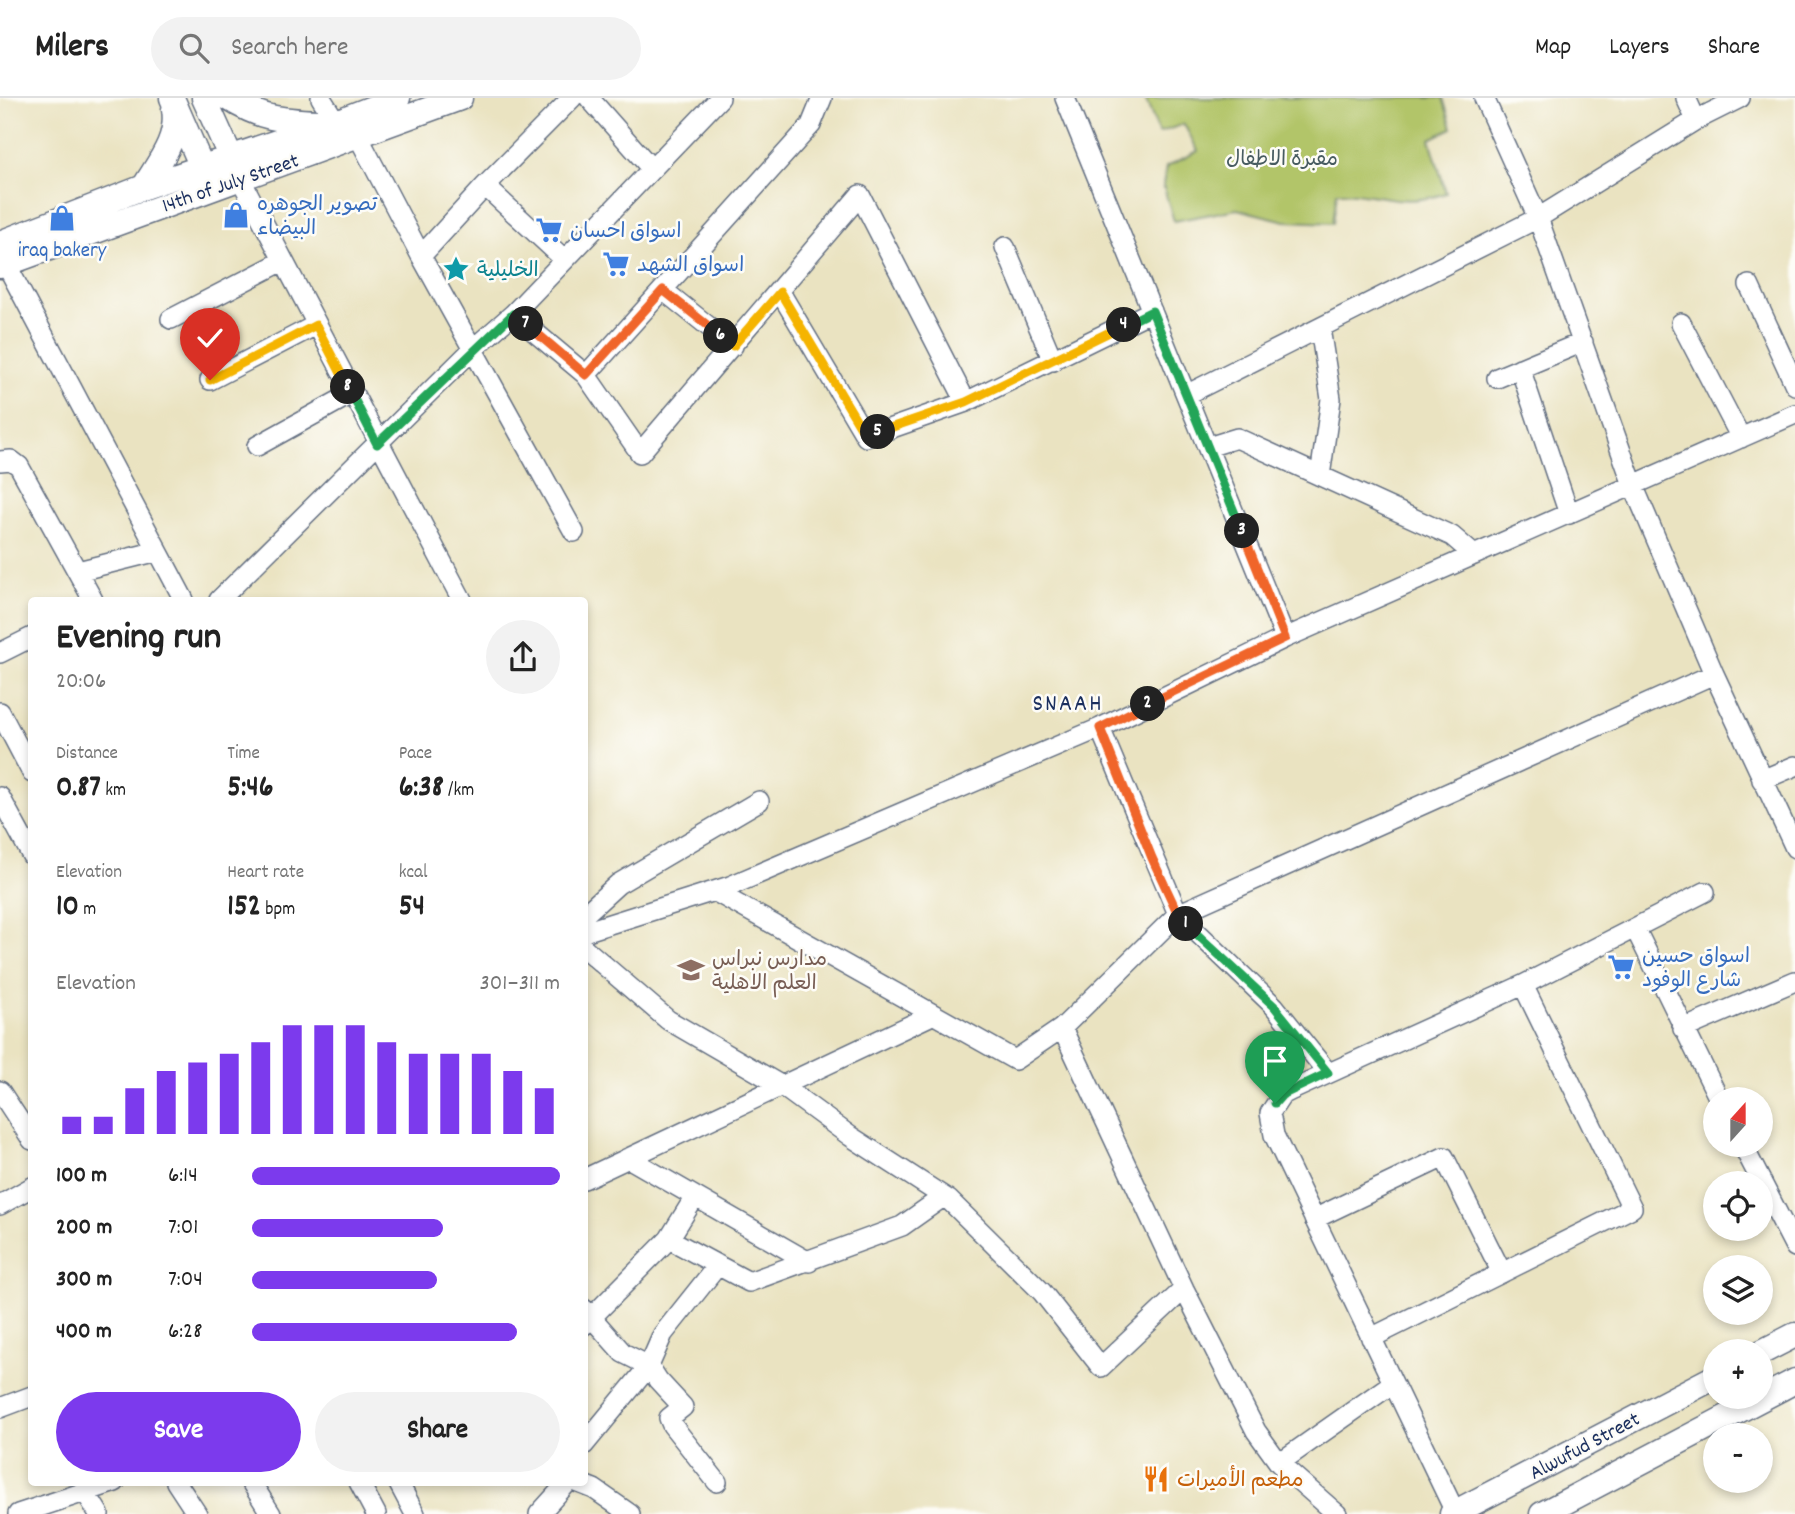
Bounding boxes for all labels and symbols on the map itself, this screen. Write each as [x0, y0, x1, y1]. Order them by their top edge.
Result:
park label: مقبرة الاطفال [1226, 146, 1338, 176]
street label: 14th of July Street [158, 147, 304, 222]
place label: تصوير الجوهره البيضاء [257, 191, 378, 245]
shop icon: تصوير الجوهره البيضاء [221, 200, 251, 230]
shop icon: iraq bakery [47, 203, 77, 233]
supermarket icon: اسواق احسان [534, 215, 564, 245]
place label: اسواق احسان [570, 218, 681, 248]
place label: iraq bakery [18, 237, 107, 267]
supermarket icon: اسواق الشهد [601, 249, 631, 279]
place label: اسواق الشهد [637, 252, 744, 282]
place icon: الخليلية [441, 254, 471, 284]
place label: الخليلية [477, 257, 539, 287]
pin: 7 [508, 306, 544, 342]
pin [180, 308, 240, 380]
pin: 4 [1106, 308, 1142, 342]
pin: 6 [704, 318, 738, 354]
pin: 8 [330, 370, 366, 404]
pin: 5 [860, 414, 896, 450]
pin: 3 [1224, 514, 1260, 548]
pin: 2 [1130, 686, 1166, 722]
district label: SNAAH [1033, 688, 1103, 722]
pin: 1 [1168, 906, 1204, 942]
place label: اسواق حسين شارع الوفود [1642, 943, 1750, 997]
place label: مدارس نبراس العلم الاهلية [712, 946, 827, 1000]
supermarket icon: اسواق حسين شارع الوفود [1606, 952, 1636, 982]
school or university icon: مدارس نبراس العلم الاهلية [676, 955, 706, 985]
pin [1245, 1031, 1305, 1103]
north arrow [1703, 1087, 1773, 1157]
street label: Alwufud Street [1525, 1406, 1646, 1489]
restaurant icon: مطعم الأميرات [1141, 1464, 1171, 1494]
place label: مطعم الأميرات [1177, 1465, 1304, 1497]

